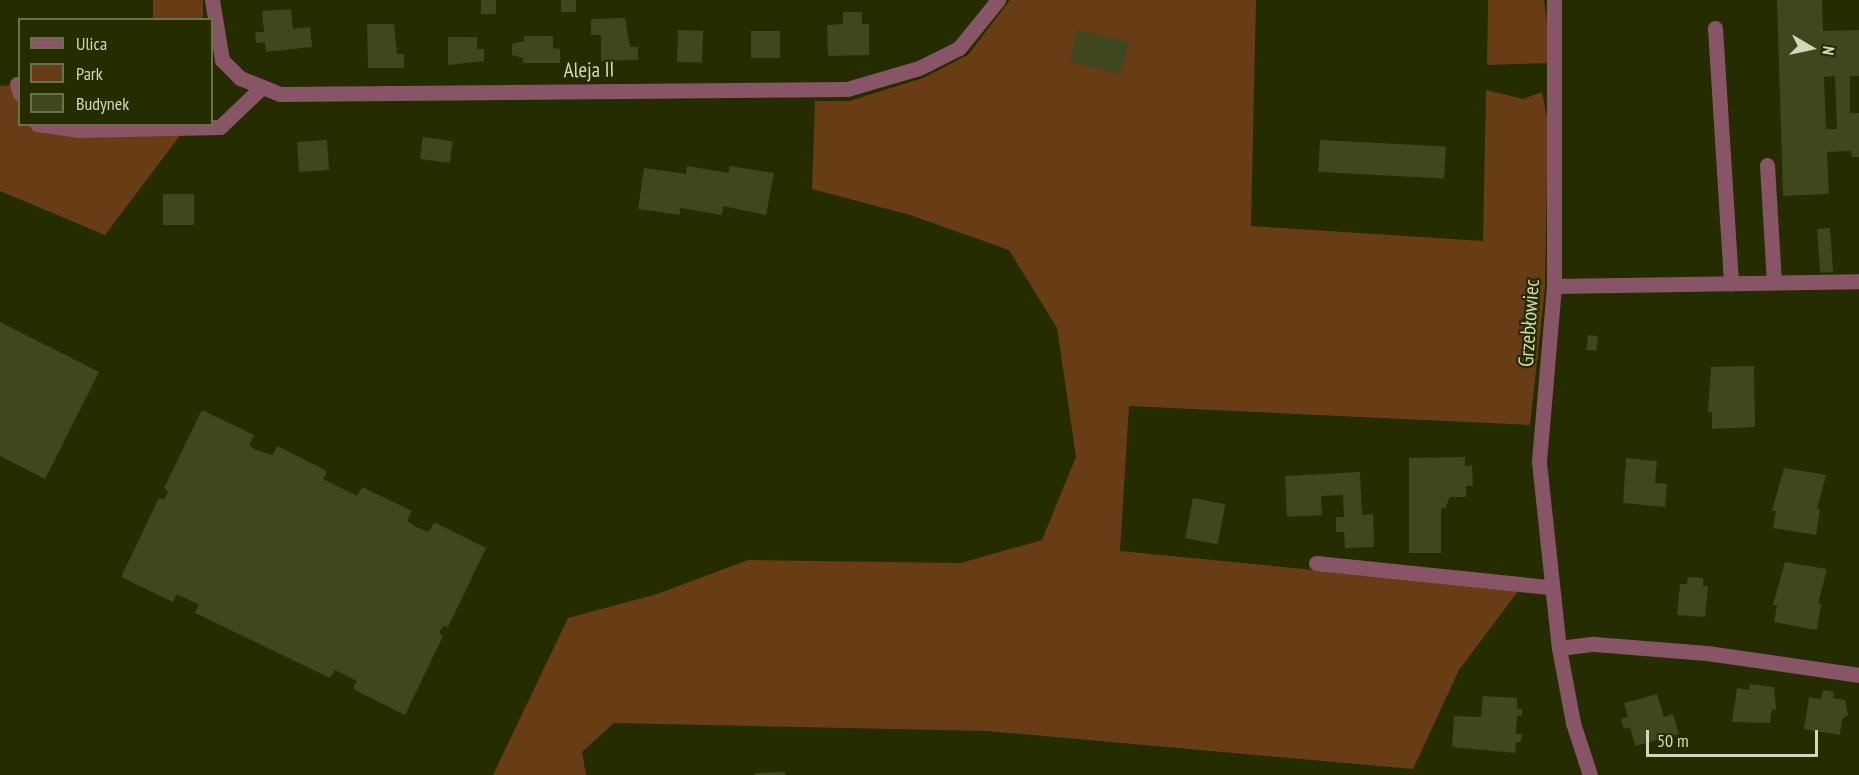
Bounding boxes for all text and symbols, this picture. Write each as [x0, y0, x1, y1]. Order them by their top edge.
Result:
legend [18, 18, 213, 126]
north arrow [1781, 18, 1841, 78]
text: Ulica [76, 32, 107, 55]
text: N [1818, 45, 1839, 57]
street label: Aleja II [563, 57, 615, 83]
text: Park [76, 62, 103, 85]
text: Budynek [76, 92, 129, 115]
street label: Grzebłowiec [1513, 278, 1545, 368]
scale bar [1649, 718, 1822, 756]
text: 50 m [1657, 729, 1689, 752]

